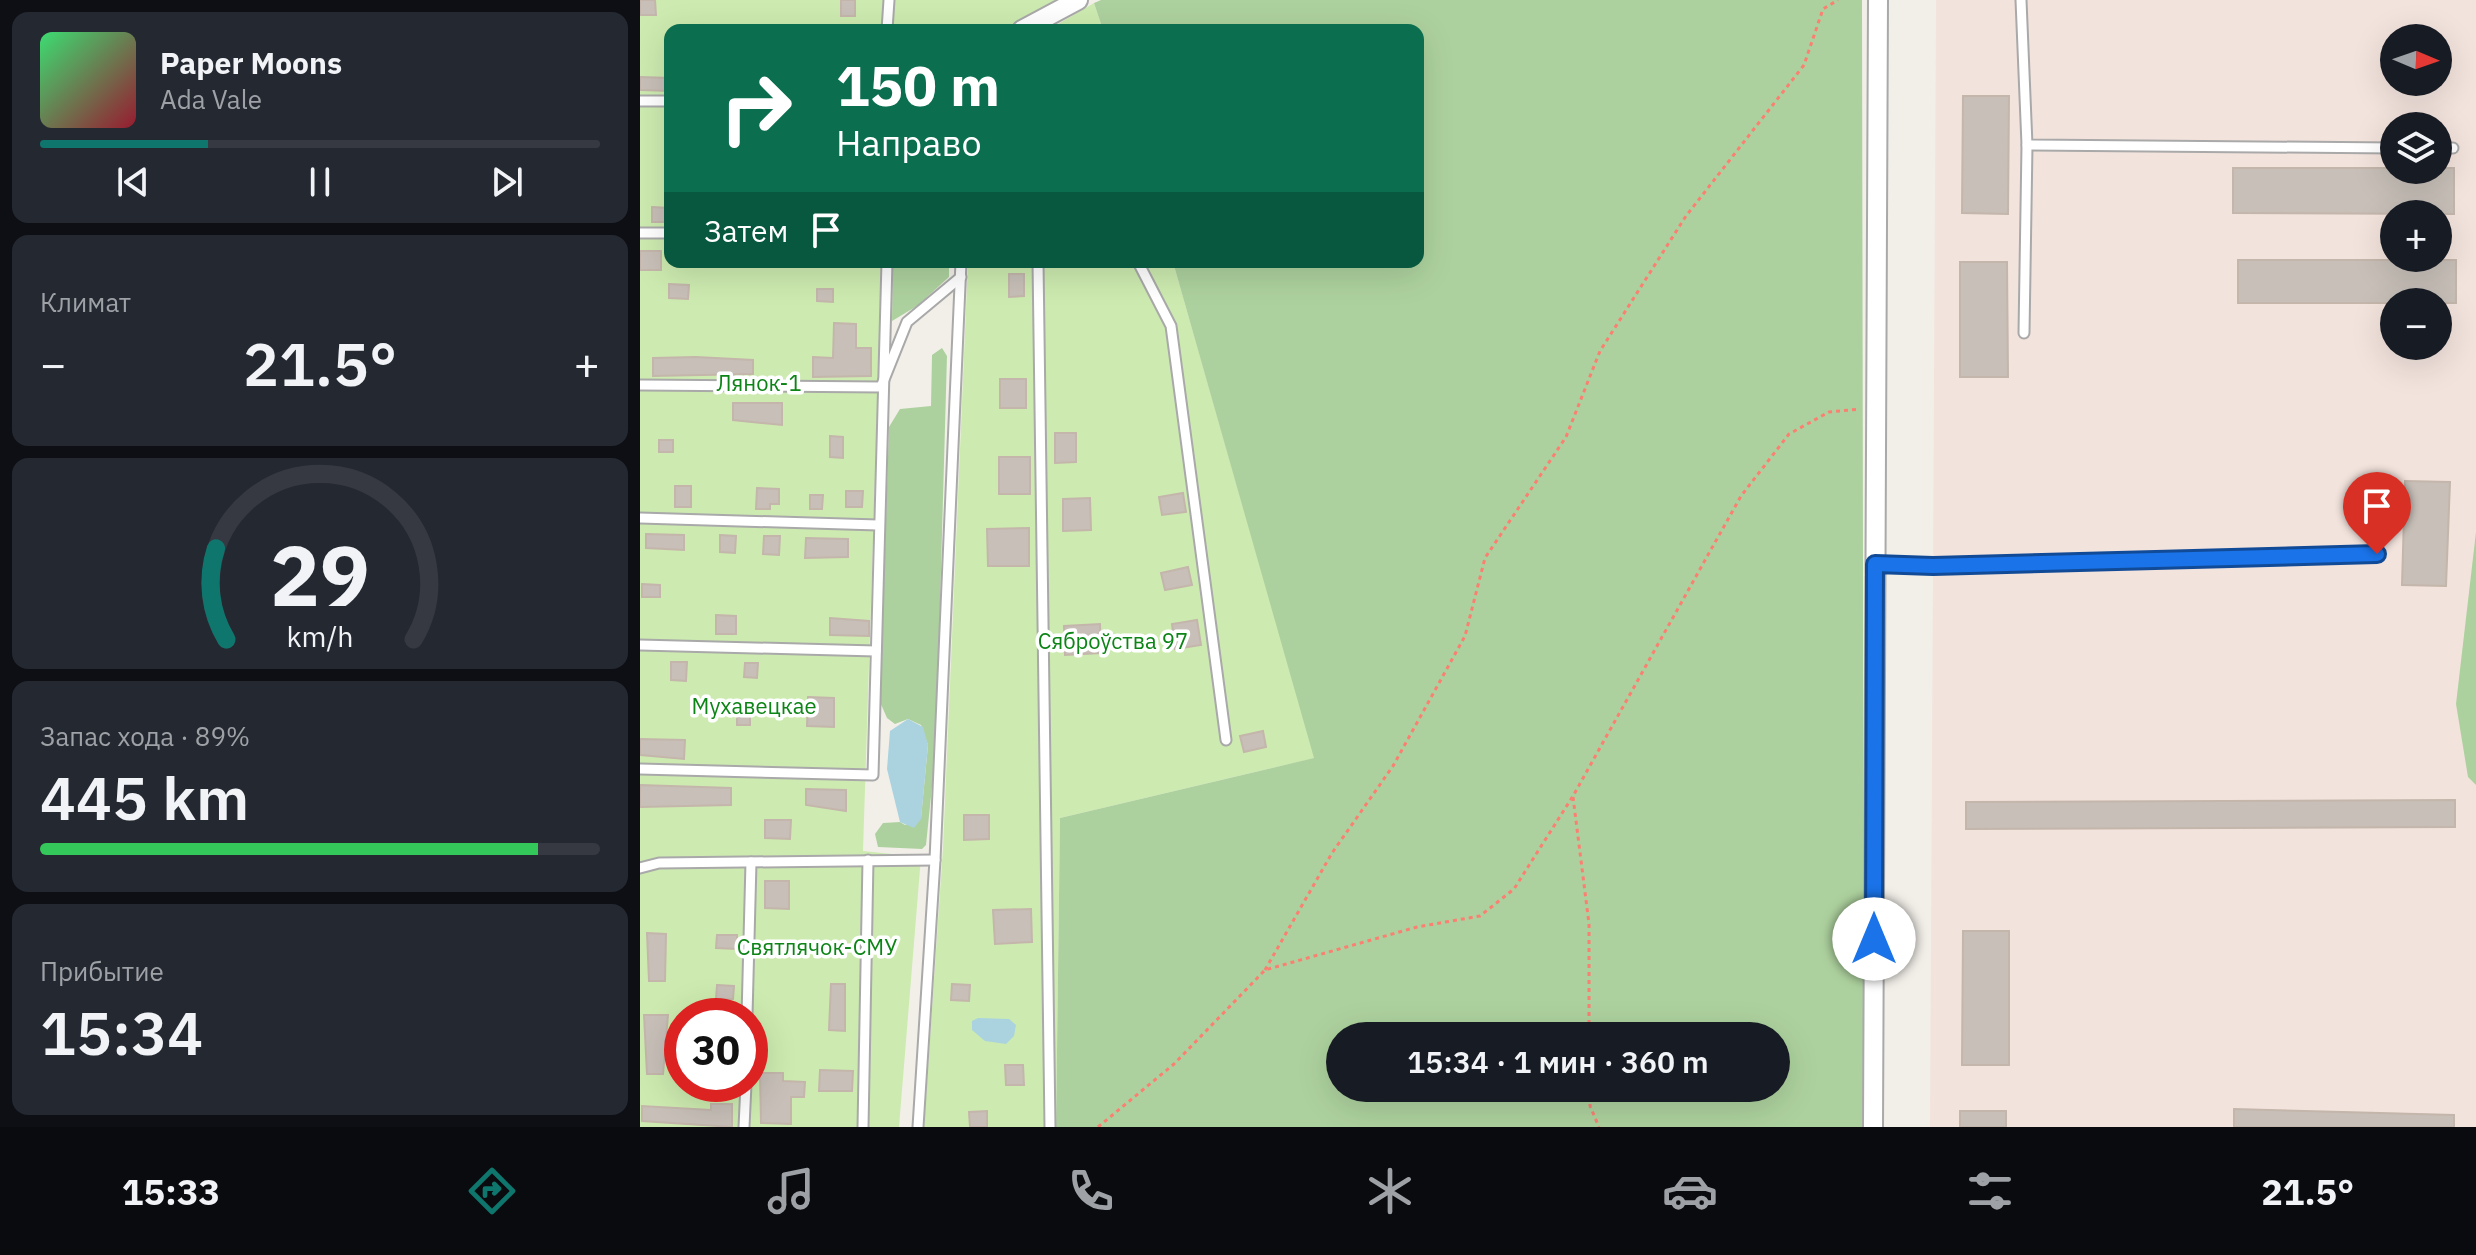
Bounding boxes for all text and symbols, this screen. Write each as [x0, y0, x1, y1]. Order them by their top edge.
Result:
north arrow [2380, 24, 2452, 96]
map controls [2380, 24, 2452, 360]
text: Paper Moons [160, 43, 342, 82]
text: 150 m [836, 49, 1000, 121]
icon: right [704, 56, 808, 160]
text: Ada Vale [160, 82, 262, 116]
button: layers [2380, 112, 2452, 184]
text: Направо [836, 119, 982, 166]
icon: previous [111, 160, 155, 204]
icon: pause [298, 160, 342, 204]
icon: next [485, 160, 529, 204]
button: + [2380, 200, 2452, 272]
icon: arrive [804, 208, 848, 252]
text: Затем [704, 211, 788, 250]
text: Климат [40, 285, 131, 319]
button: − [2380, 288, 2452, 360]
text: 21.5° [243, 324, 397, 403]
text: − [40, 335, 66, 392]
text: + [574, 335, 600, 392]
park label: Лянок-1 [716, 368, 802, 397]
pin [2343, 472, 2411, 554]
icon: arrive [2355, 484, 2399, 528]
text: 29 [270, 520, 370, 628]
text: km/h [286, 618, 354, 655]
park label: Сяброўства 97 [1038, 626, 1188, 655]
park label: Мухавецкае [692, 691, 816, 720]
text: Запас хода · 89% [40, 719, 250, 753]
text: 445 km [40, 758, 249, 837]
position arrow [1832, 897, 1916, 981]
park label: Святлячок-СМУ [737, 932, 897, 961]
text: Прибытие [40, 954, 164, 988]
text: 15:34 [40, 993, 203, 1072]
speed limit sign: 30 [664, 998, 768, 1102]
text: 15:34 · 1 мин · 360 m [1407, 1042, 1709, 1081]
icon: directions [464, 1163, 520, 1219]
icon: music [763, 1163, 819, 1219]
icon: phone [1063, 1163, 1119, 1219]
icon: climate [1362, 1163, 1418, 1219]
icon: car [1662, 1163, 1718, 1219]
icon: filters [1962, 1163, 2018, 1219]
text: 15:33 [122, 1168, 220, 1215]
text: 21.5° [2261, 1168, 2354, 1215]

